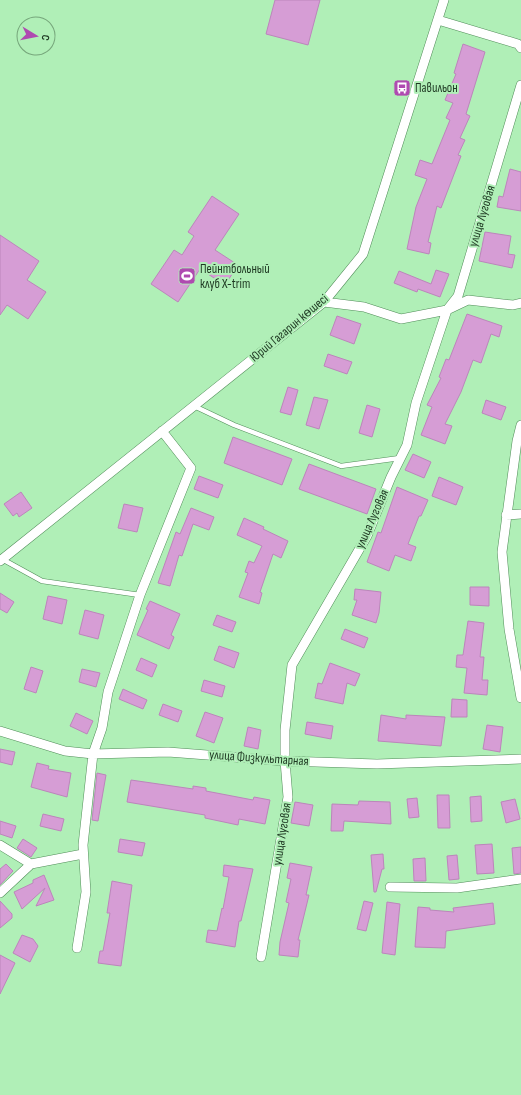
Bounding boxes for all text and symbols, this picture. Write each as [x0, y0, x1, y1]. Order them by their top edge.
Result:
north arrow [16, 16, 56, 56]
text: С [38, 34, 52, 42]
bus stop icon: Павильон [392, 78, 412, 98]
place label: Павильон [415, 80, 458, 96]
street label: улица Луговая [465, 183, 499, 249]
place label: Пейнтбольный клуб X-trim [200, 261, 270, 292]
sports icon: Пейнтбольный клуб X-trim [177, 266, 197, 286]
street label: Юрий Гагарин көшесі [247, 291, 331, 365]
street label: улица Луговая [352, 487, 392, 551]
street label: улица Физкультарная [209, 747, 309, 769]
street label: улица Луговая [269, 801, 295, 867]

